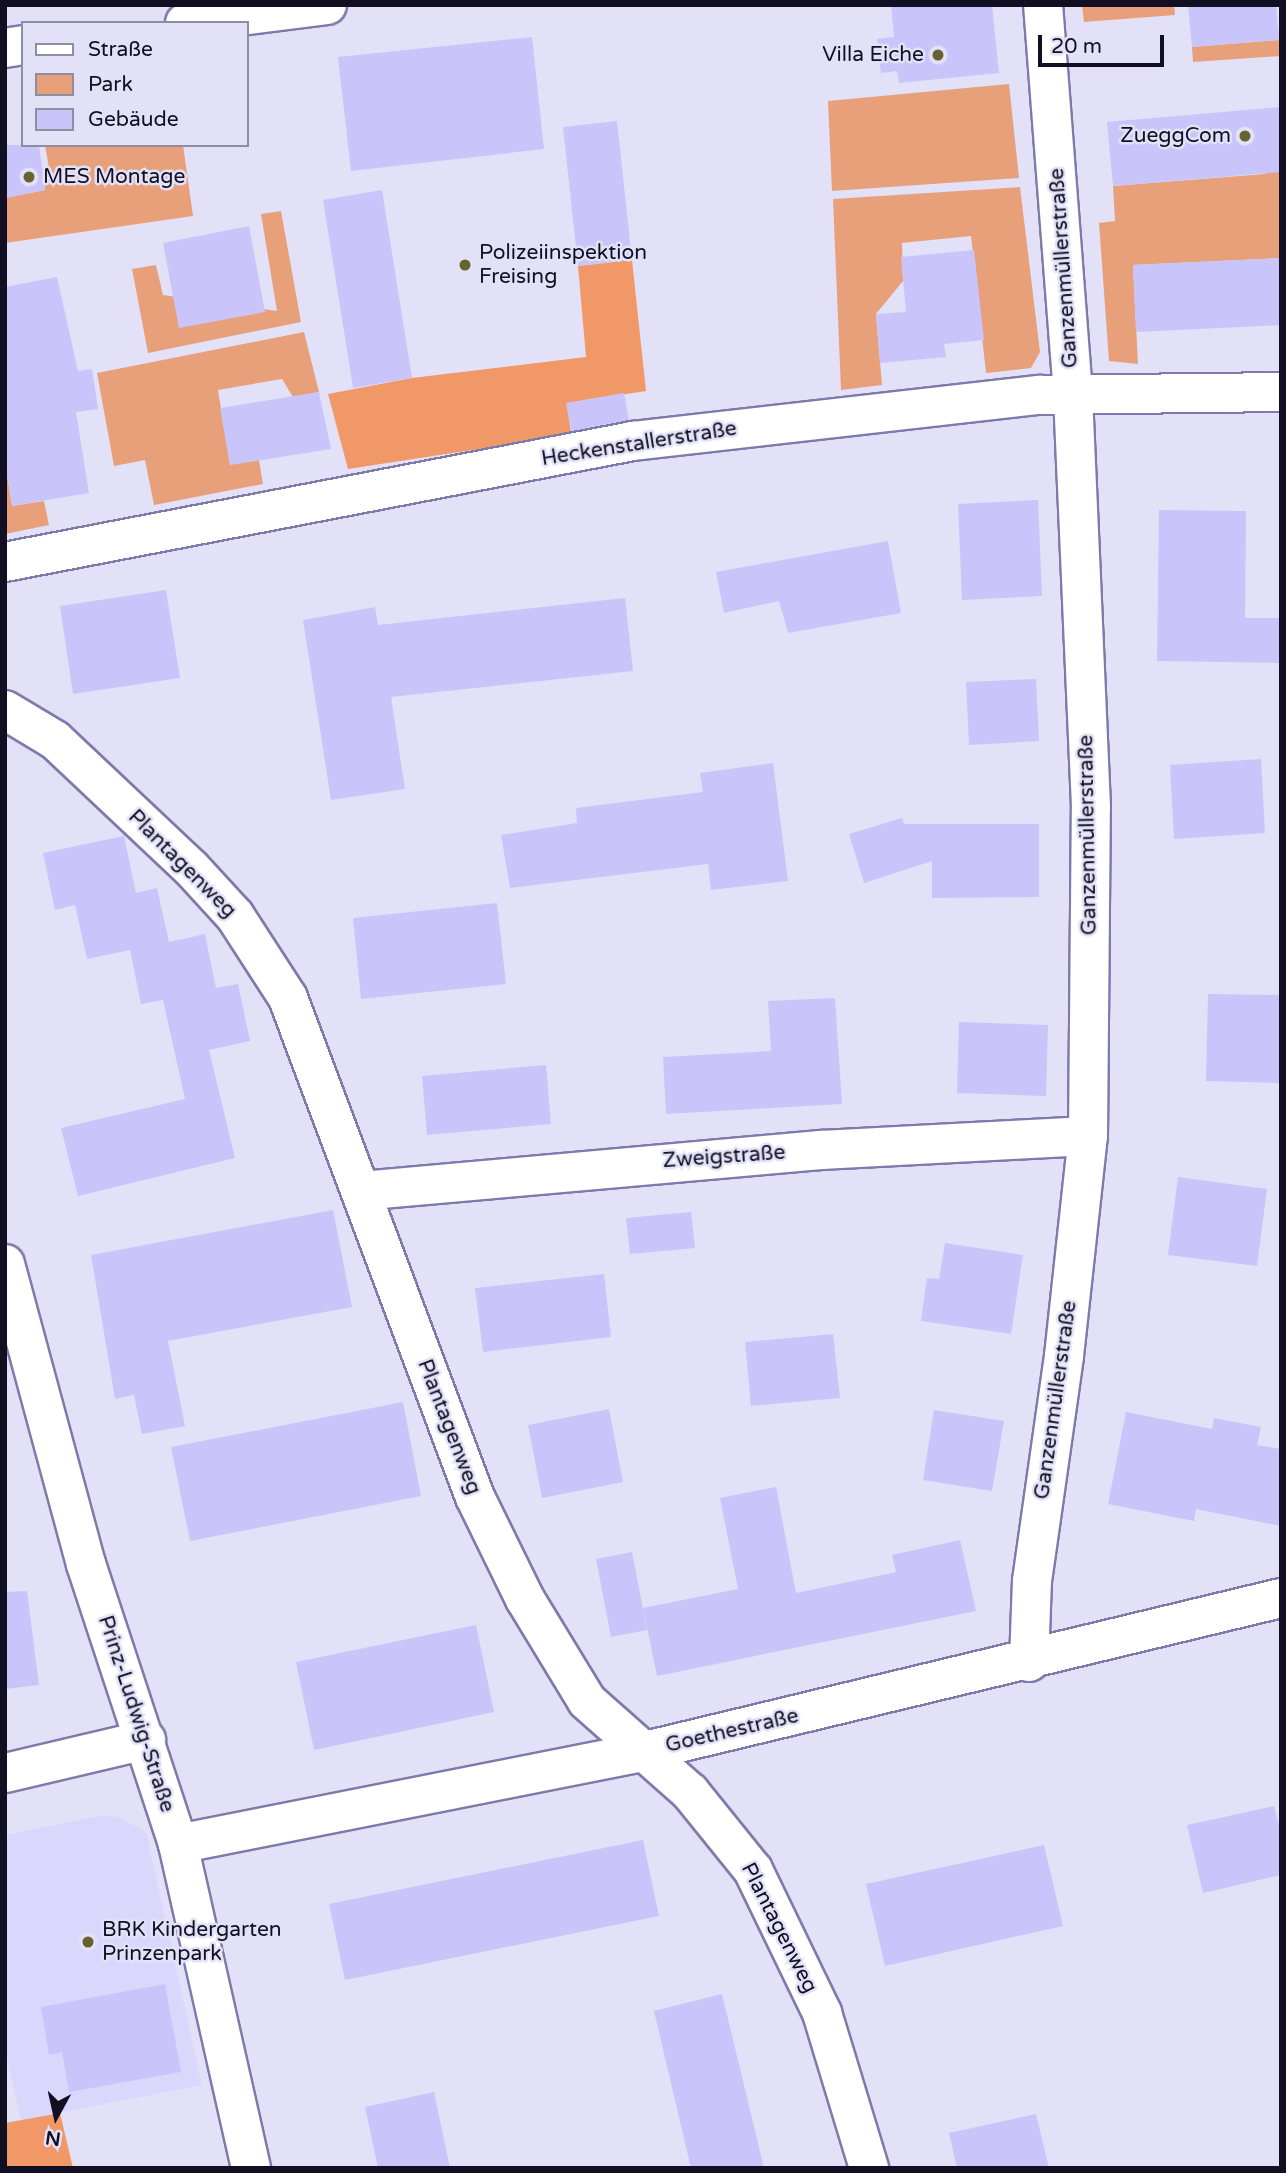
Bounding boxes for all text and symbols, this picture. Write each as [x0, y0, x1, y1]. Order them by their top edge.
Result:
legend [21, 21, 248, 147]
scale bar [1041, 21, 1167, 65]
text: 20 m [1051, 34, 1102, 59]
text: Straße [88, 37, 153, 62]
place label: Villa Eiche [822, 42, 924, 68]
marker: Villa Eiche [930, 47, 946, 63]
text: Park [88, 72, 133, 97]
text: Gebäude [88, 107, 179, 132]
place label: ZueggCom [1120, 123, 1231, 149]
marker: ZueggCom [1237, 128, 1253, 144]
place label: MES Montage [43, 164, 185, 190]
street label: Ganzenmüllerstraße [1044, 167, 1084, 369]
marker: MES Montage [21, 169, 37, 185]
place label: Polizeiinspektion Freising [479, 240, 647, 290]
marker: Polizeiinspektion Freising [457, 257, 473, 273]
street label: Heckenstallerstraße [540, 416, 738, 472]
street label: Ganzenmüllerstraße [1074, 735, 1102, 935]
street label: Plantagenweg [123, 805, 241, 923]
street label: Zweigstraße [662, 1140, 786, 1174]
street label: Ganzenmüllerstraße [1030, 1299, 1082, 1501]
street label: Plantagenweg [412, 1356, 486, 1498]
street label: Prinz-Ludwig-Straße [92, 1612, 180, 1816]
street label: Goethestraße [663, 1703, 801, 1759]
street label: Plantagenweg [735, 1859, 823, 1997]
place label: BRK Kindergarten Prinzenpark [102, 1917, 282, 1967]
marker: BRK Kindergarten Prinzenpark [80, 1934, 96, 1950]
north arrow [21, 2082, 91, 2152]
text: N [44, 2126, 62, 2150]

